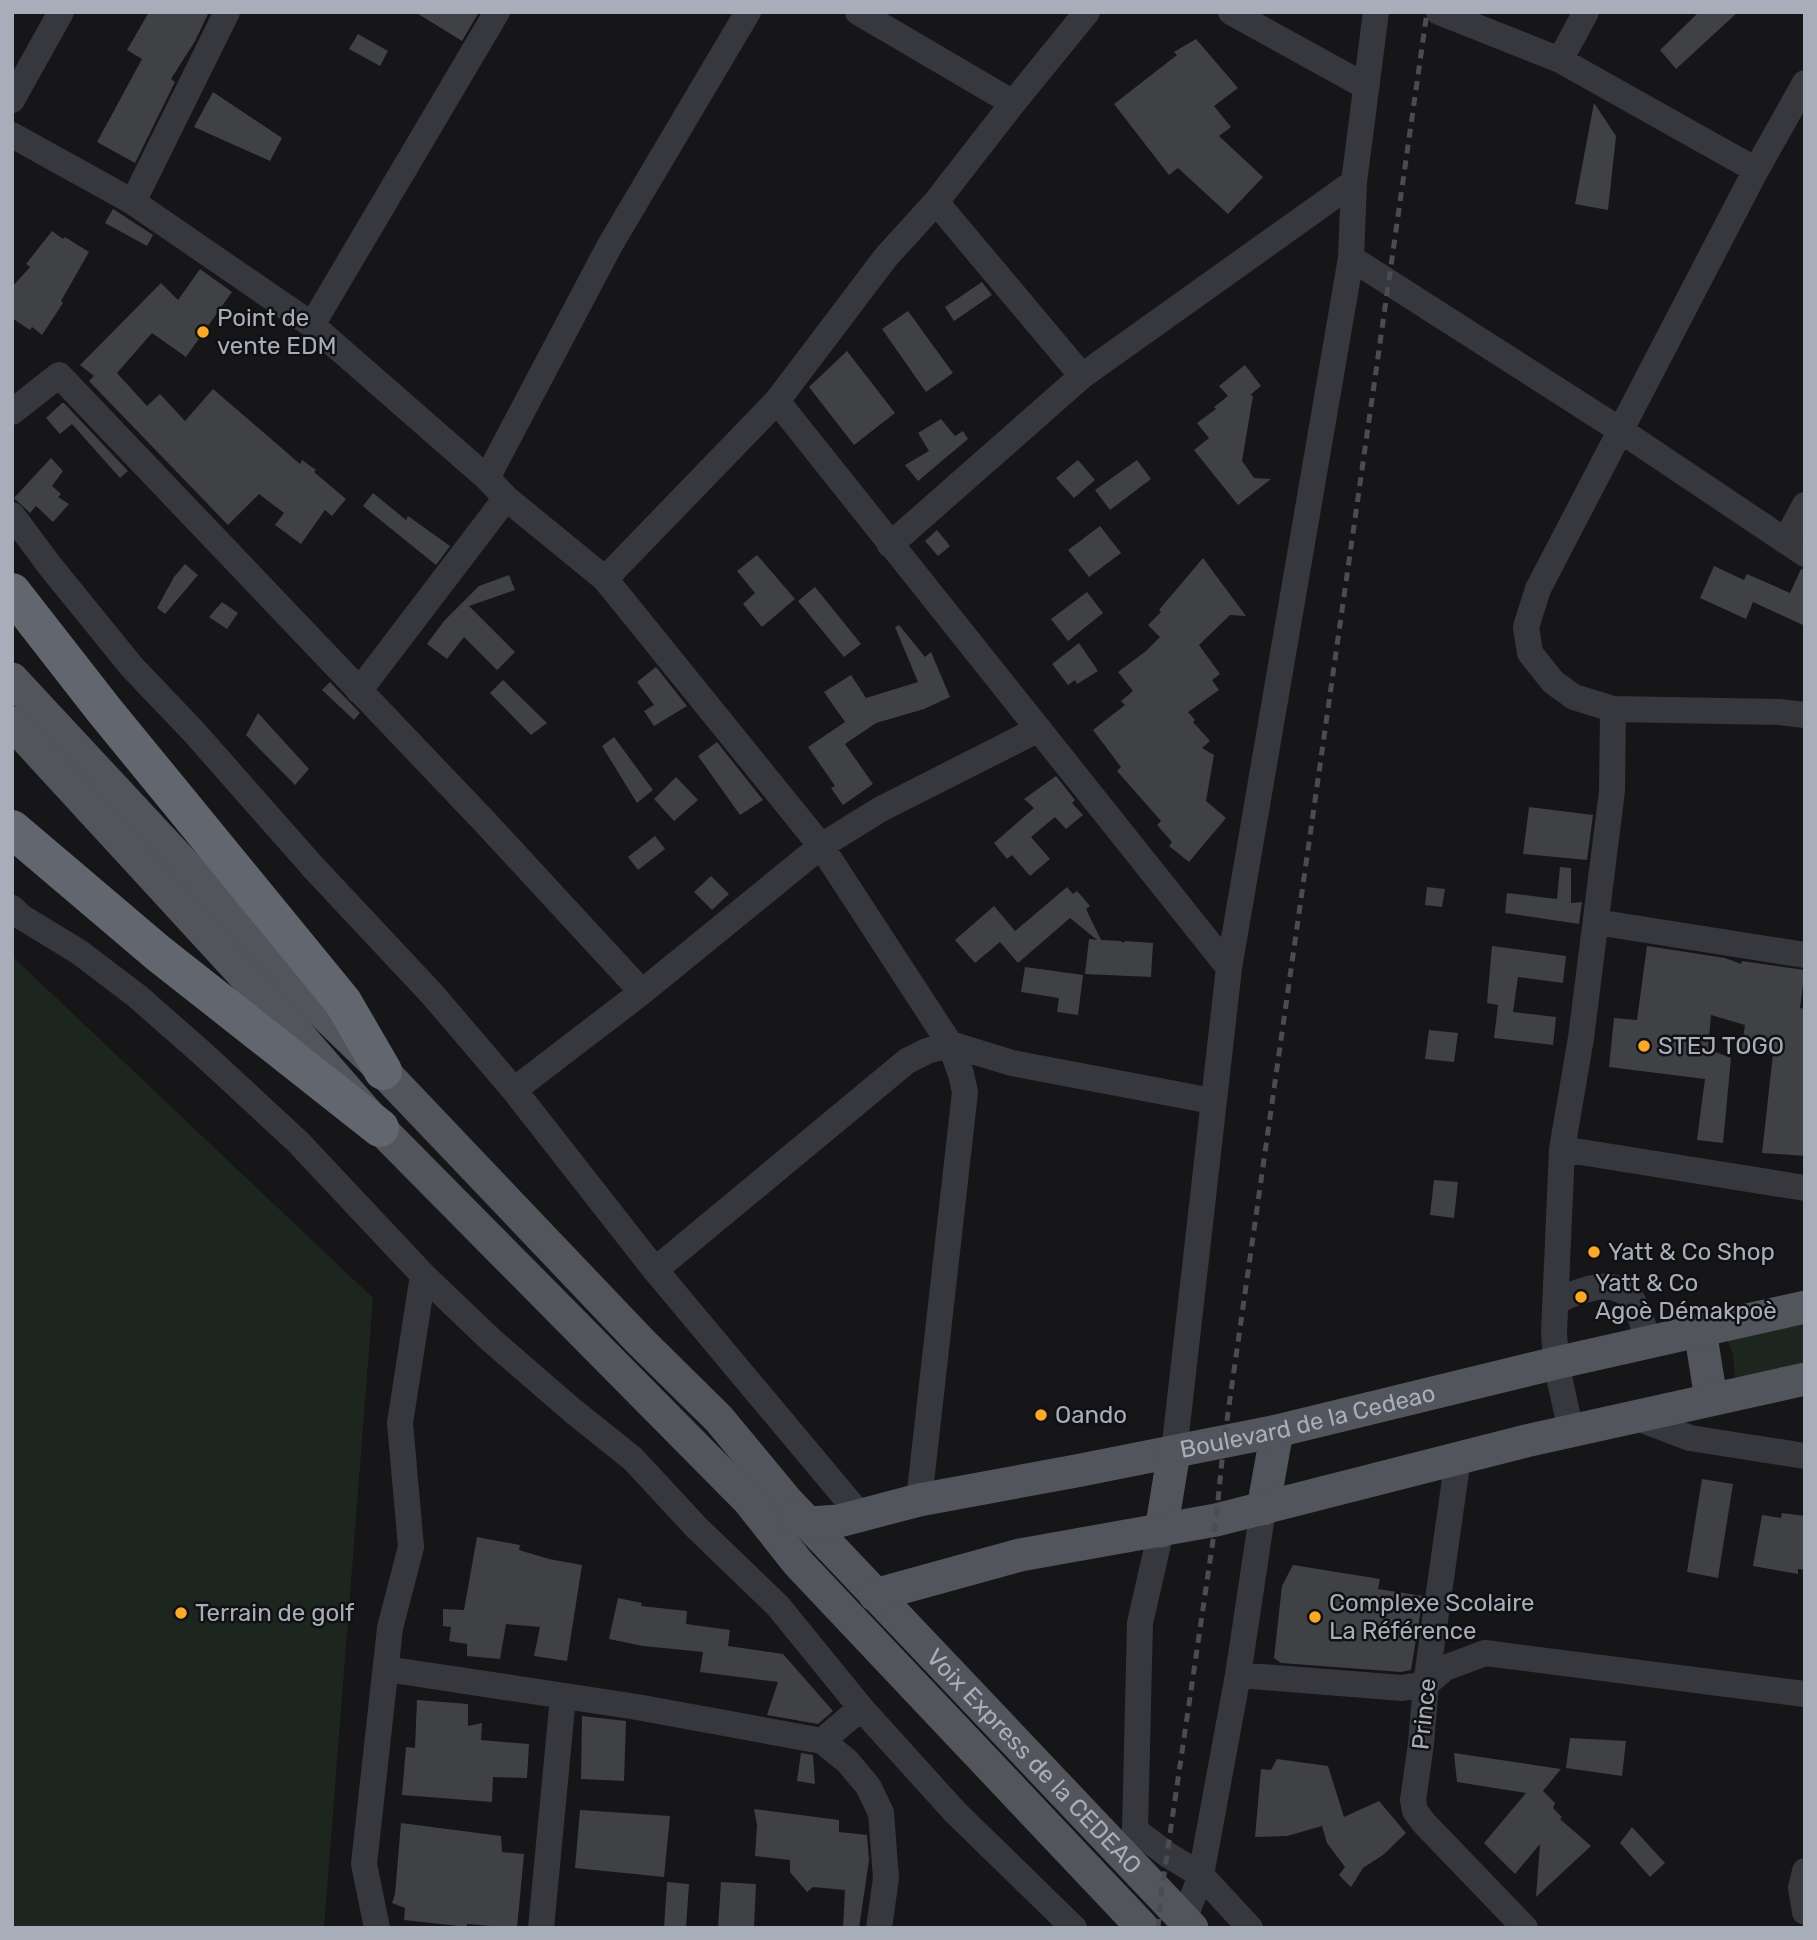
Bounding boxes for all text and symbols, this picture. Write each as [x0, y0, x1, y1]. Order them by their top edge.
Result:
place label: Point de vente EDM [217, 304, 337, 360]
marker: Point de vente EDM [195, 324, 211, 340]
place label: STEJ TOGO [1658, 1032, 1784, 1060]
marker: STEJ TOGO [1636, 1038, 1652, 1054]
place label: Yatt & Co Shop [1608, 1238, 1775, 1266]
marker: Yatt & Co Shop [1586, 1244, 1602, 1260]
place label: Yatt & Co Agoè Démakpoè [1595, 1269, 1777, 1325]
marker: Yatt & Co Agoè Démakpoè [1573, 1289, 1589, 1305]
street label: Boulevard de la Cedeao [1177, 1379, 1438, 1464]
place label: Oando [1055, 1401, 1127, 1429]
marker: Oando [1033, 1407, 1049, 1423]
place label: Complexe Scolaire La Référence [1329, 1589, 1535, 1645]
place label: Terrain de golf [195, 1599, 355, 1627]
marker: Terrain de golf [173, 1605, 189, 1621]
marker: Complexe Scolaire La Référence [1307, 1609, 1323, 1625]
street label: Voix Express de la CEDEAO [921, 1643, 1147, 1880]
street label: Prince [1406, 1677, 1442, 1751]

